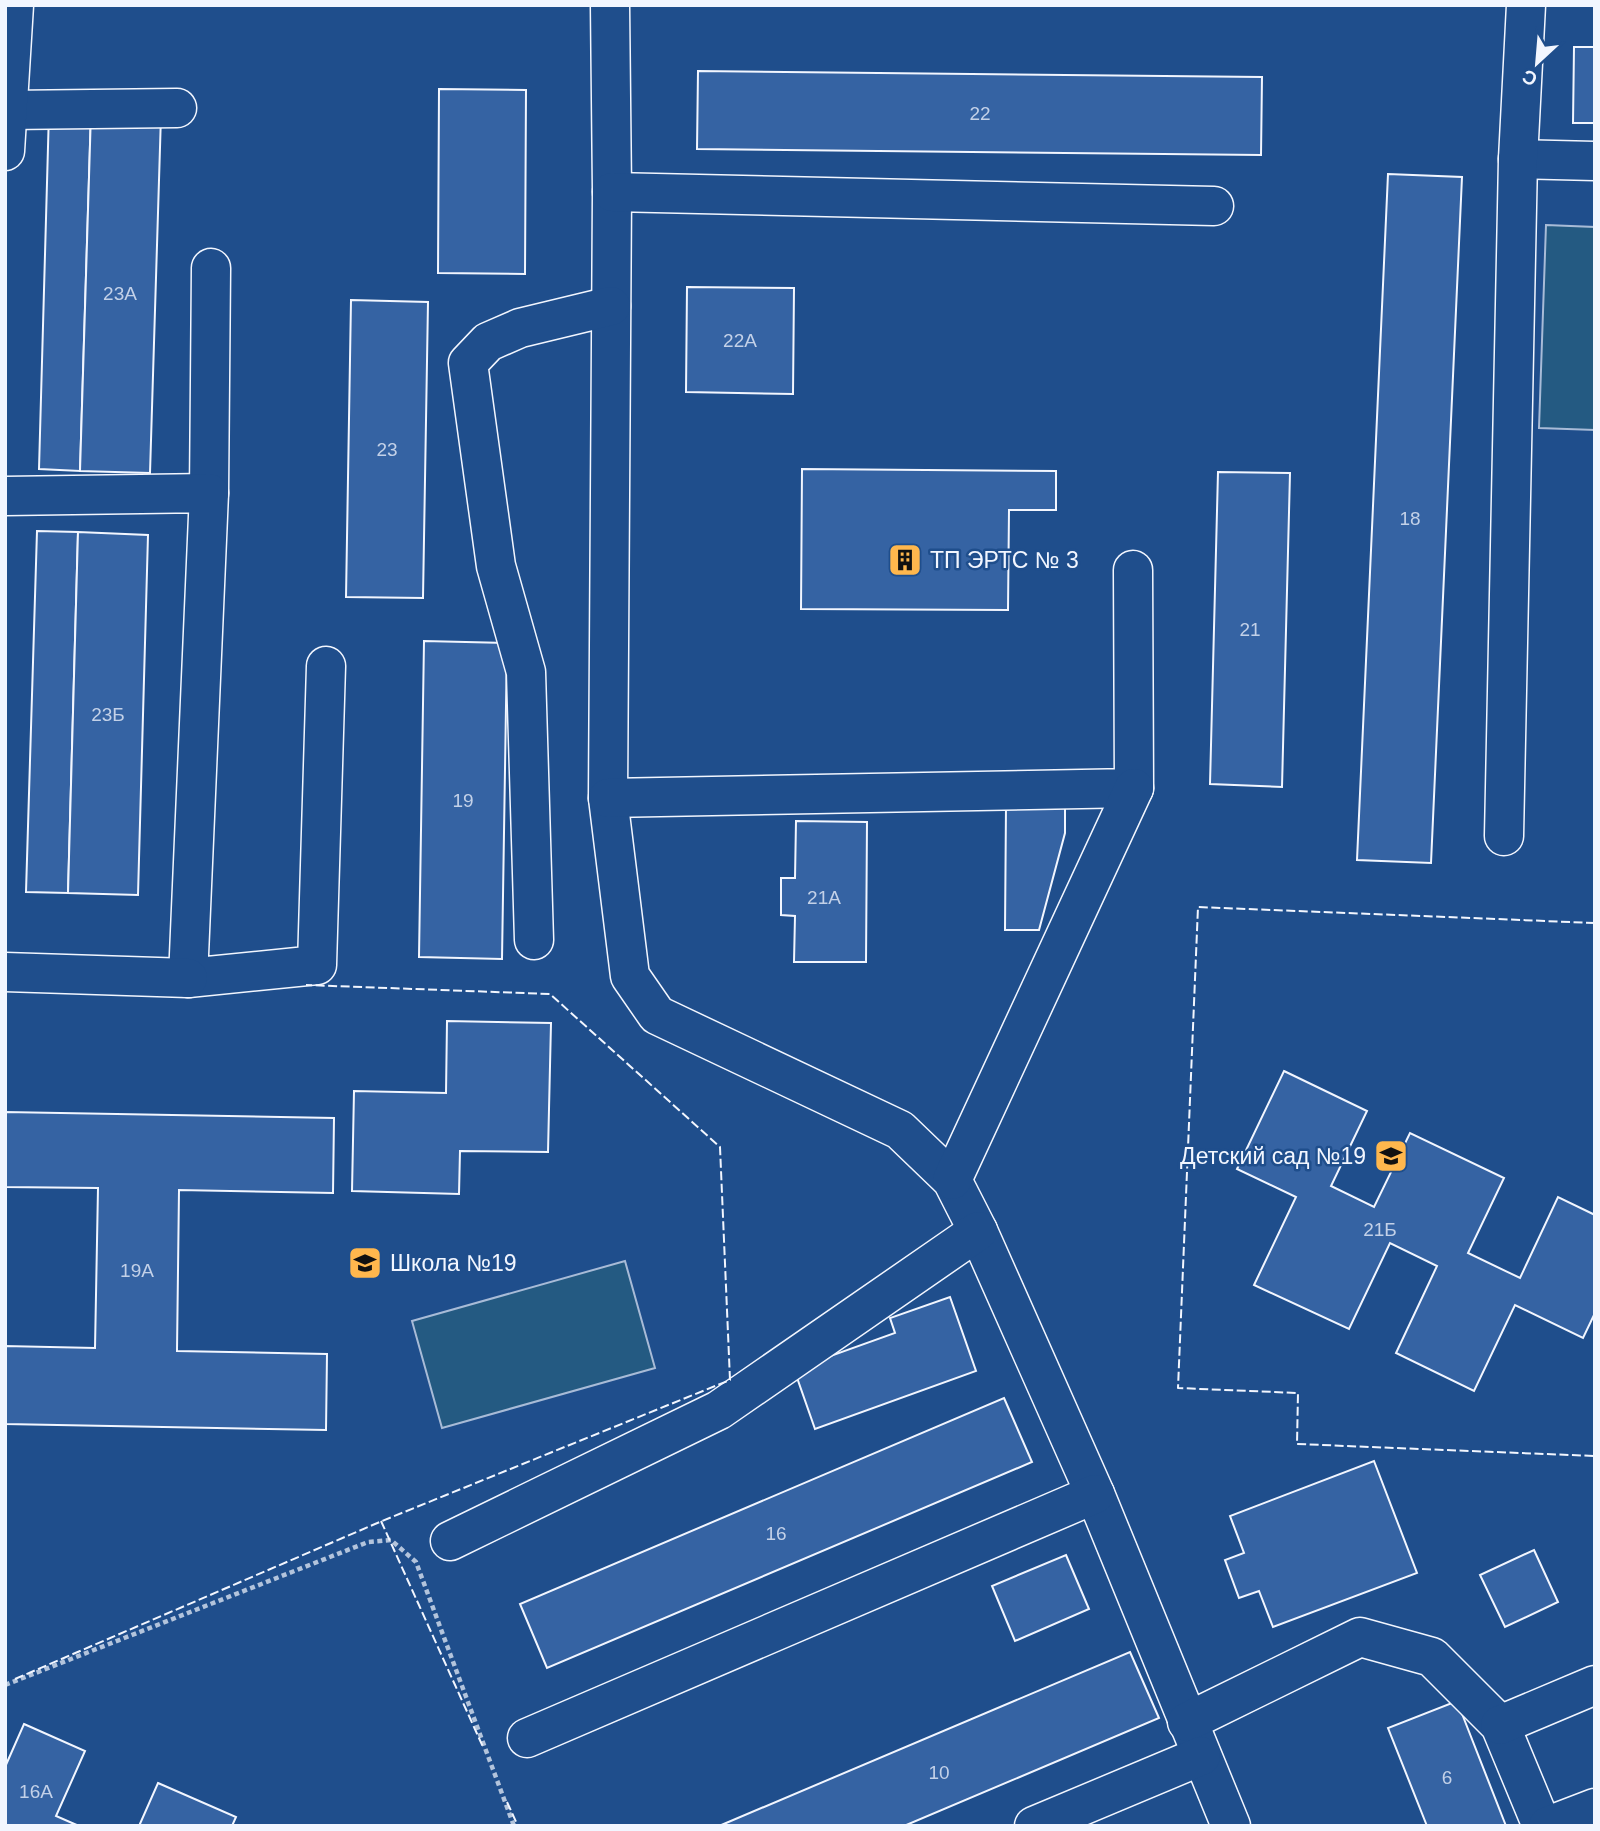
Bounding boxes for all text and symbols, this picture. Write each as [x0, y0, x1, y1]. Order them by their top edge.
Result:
north arrow [1502, 28, 1572, 98]
text: С [1519, 65, 1541, 90]
house number: 22 [969, 103, 991, 124]
house number: 23А [103, 283, 137, 304]
house number: 22А [723, 330, 757, 351]
house number: 23 [376, 439, 398, 460]
house number: 18 [1399, 508, 1421, 529]
building icon: ТП ЭРТС № 3 [886, 541, 924, 579]
place label: ТП ЭРТС № 3 [930, 547, 1079, 573]
house number: 21 [1239, 619, 1261, 640]
house number: 23Б [91, 704, 125, 725]
house number: 19 [452, 790, 474, 811]
house number: 21А [807, 887, 841, 908]
school or university icon: Детский сад №19 [1372, 1137, 1410, 1175]
place label: Детский сад №19 [1180, 1143, 1366, 1169]
house number: 21Б [1363, 1219, 1397, 1240]
school or university icon: Школа №19 [346, 1244, 384, 1282]
place label: Школа №19 [390, 1250, 517, 1276]
house number: 19А [120, 1260, 154, 1281]
house number: 16 [765, 1523, 787, 1544]
house number: 10 [928, 1762, 950, 1783]
house number: 6 [1442, 1767, 1452, 1788]
house number: 16А [19, 1781, 53, 1802]

